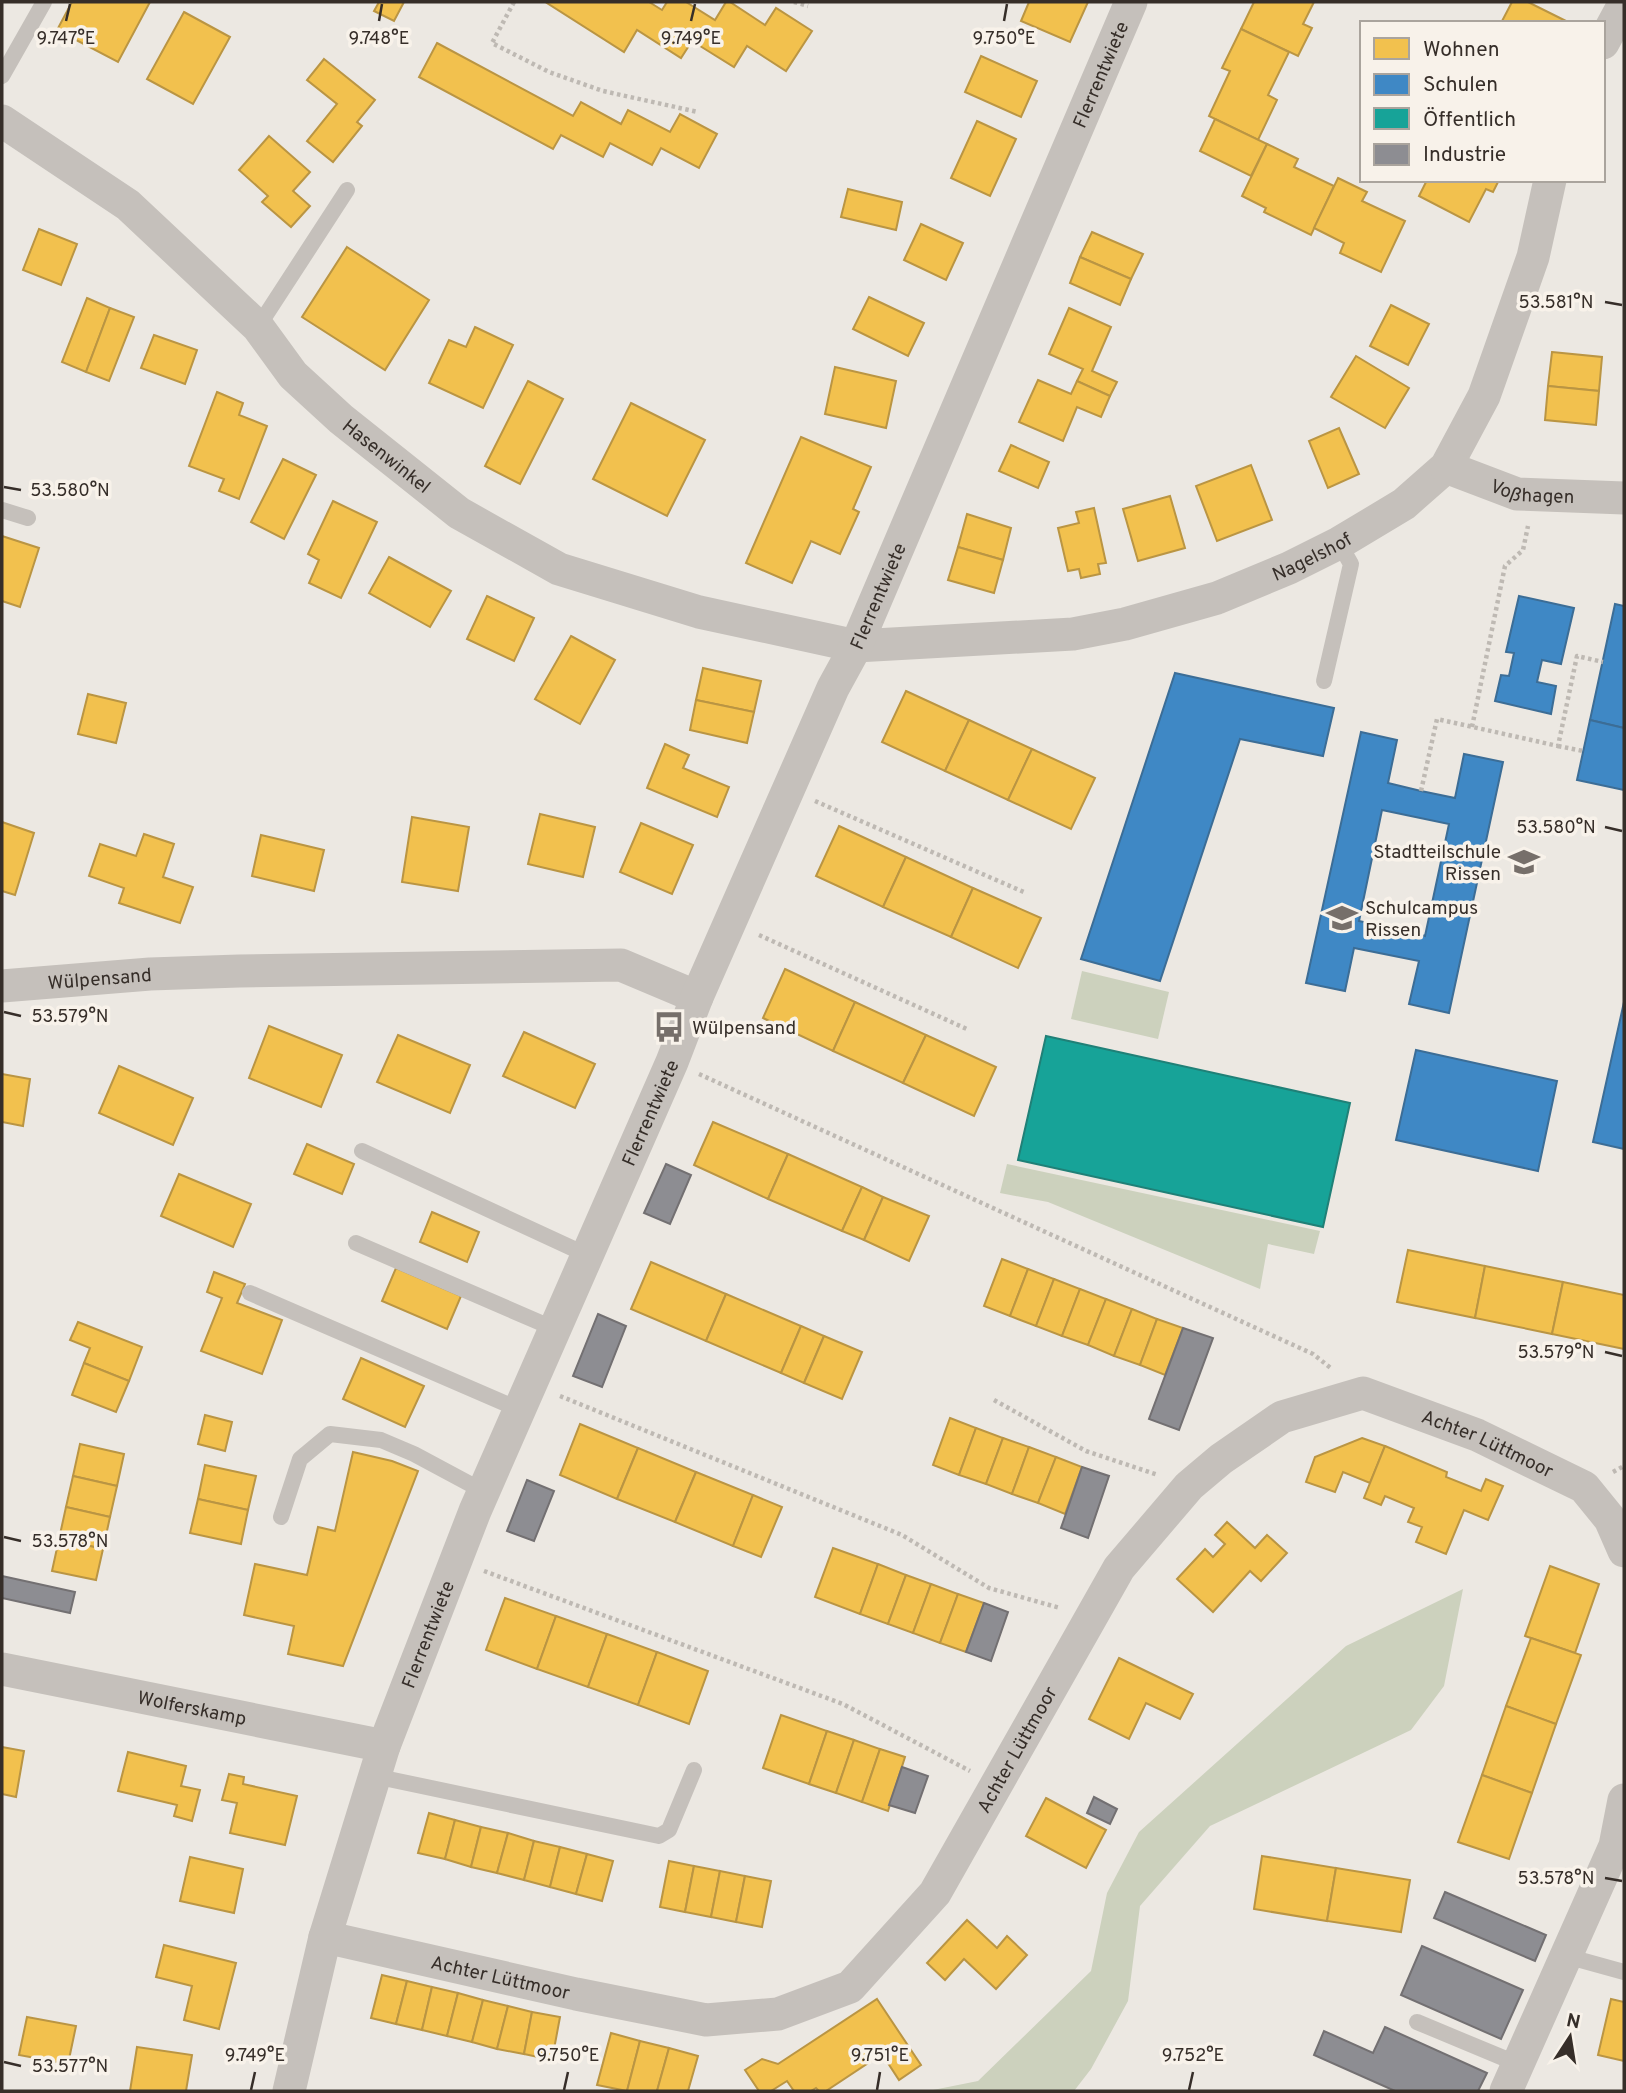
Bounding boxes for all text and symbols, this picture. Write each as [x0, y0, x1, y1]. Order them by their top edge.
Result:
street label: Flerrentwiete [1069, 18, 1135, 132]
legend [1360, 21, 1605, 182]
text: 9.747°E [36, 28, 96, 51]
text: 9.748°E [349, 28, 409, 51]
text: 9.749°E [661, 28, 721, 51]
text: 9.750°E [972, 28, 1036, 51]
text: Wohnen [1423, 37, 1500, 64]
text: Schulen [1423, 72, 1498, 99]
text: Öffentlich [1423, 107, 1516, 134]
text: Industrie [1423, 142, 1506, 169]
text: 53.581°N [1519, 292, 1593, 315]
street label: Hasenwinkel [337, 415, 435, 500]
street label: Voßhagen [1486, 475, 1575, 510]
text: 53.580°N [30, 480, 110, 503]
street label: Nagelshof [1269, 528, 1357, 588]
street label: Flerrentwiete [846, 540, 913, 654]
text: 53.580°N [1516, 817, 1596, 840]
place label: Stadtteilschule Rissen [1373, 841, 1501, 887]
school or university icon: Stadtteilschule Rissen [1507, 845, 1541, 879]
place label: Schulcampus Rissen [1365, 897, 1478, 943]
school or university icon: Schulcampus Rissen [1325, 901, 1359, 935]
street label: Wülpensand [47, 964, 153, 996]
text: 53.579°N [31, 1006, 109, 1029]
bus stop icon: Wülpensand [652, 1010, 686, 1044]
place label: Wülpensand [692, 1017, 796, 1041]
street label: Flerrentwiete [618, 1057, 685, 1170]
text: 53.579°N [1517, 1342, 1595, 1365]
street label: Achter Lüttmoor [1418, 1406, 1557, 1485]
text: 53.578°N [32, 1531, 108, 1554]
street label: Flerrentwiete [397, 1578, 461, 1692]
street label: Achter Lüttmoor [973, 1682, 1064, 1818]
street label: Wolferskamp [135, 1687, 248, 1732]
text: 53.578°N [1518, 1868, 1594, 1891]
street label: Achter Lüttmoor [428, 1951, 572, 2006]
north arrow [1535, 2002, 1605, 2072]
text: N [1564, 2009, 1582, 2035]
text: 9.749°E [225, 2045, 285, 2068]
text: 9.750°E [536, 2045, 600, 2068]
text: 9.751°E [851, 2045, 909, 2068]
text: 9.752°E [1162, 2045, 1224, 2068]
text: 53.577°N [32, 2056, 108, 2079]

